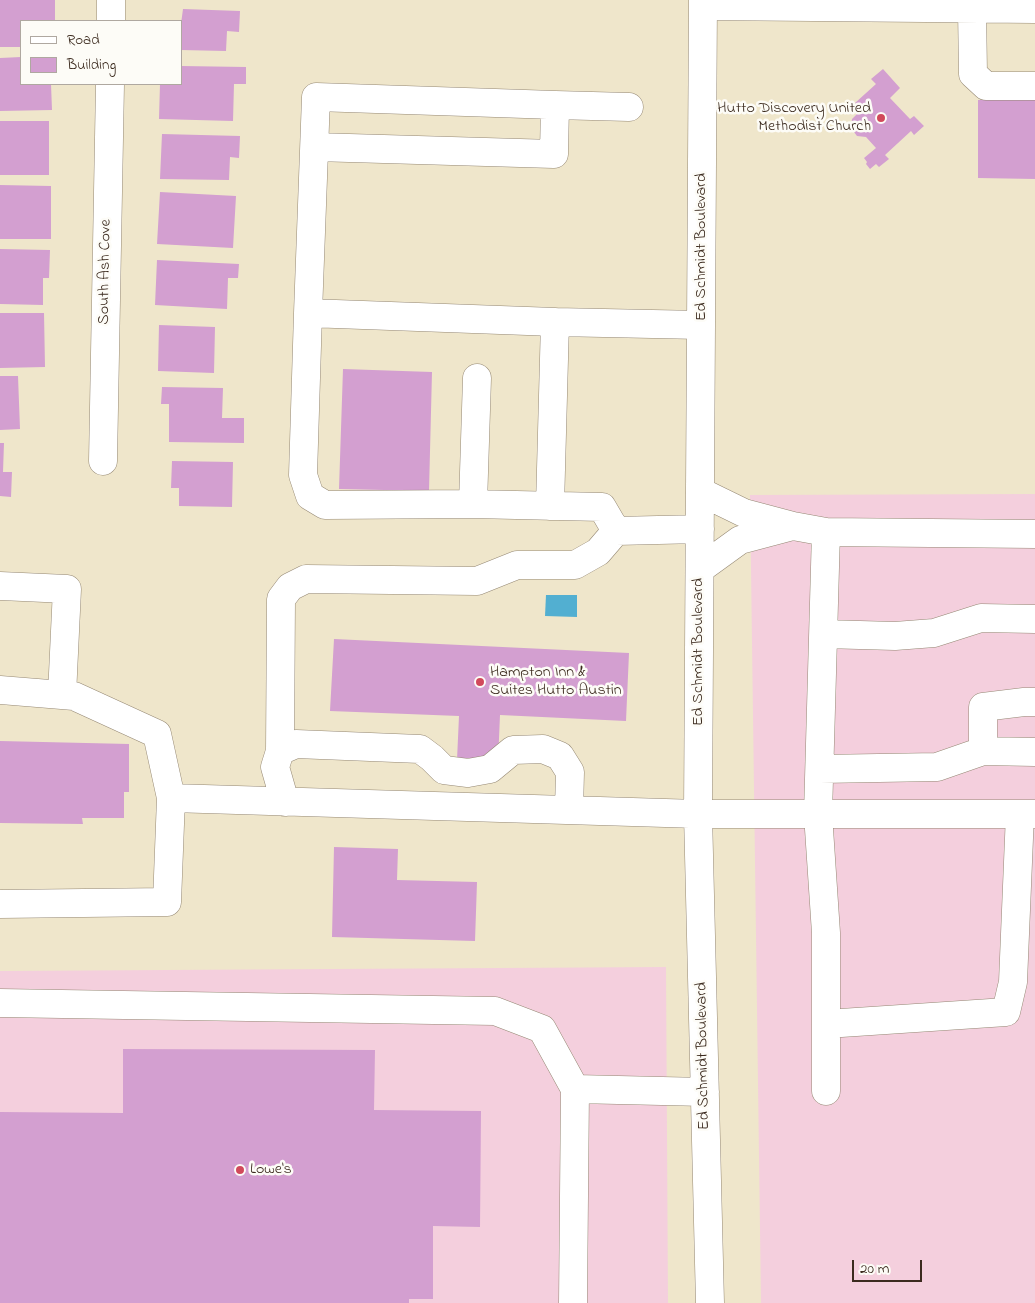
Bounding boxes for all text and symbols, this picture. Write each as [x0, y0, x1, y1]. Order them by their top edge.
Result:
legend [20, 20, 182, 85]
text: Road [67, 29, 100, 51]
text: Building [67, 54, 116, 76]
place label: Hutto Discovery United Methodist Church [717, 99, 871, 137]
marker: Hutto Discovery United Methodist Church [875, 112, 887, 124]
street label: Ed Schmidt Boulevard [692, 173, 712, 321]
street label: South Ash Cove [95, 219, 117, 325]
street label: Ed Schmidt Boulevard [689, 578, 709, 726]
place label: Hampton Inn & Suites Hutto Austin [490, 663, 622, 701]
marker: Hampton Inn & Suites Hutto Austin [474, 676, 486, 688]
street label: Ed Schmidt Boulevard [693, 982, 715, 1130]
place label: Lowe's [250, 1160, 292, 1180]
marker: Lowe's [234, 1164, 246, 1176]
scale bar [855, 1250, 925, 1282]
text: 20 m [860, 1258, 889, 1280]

